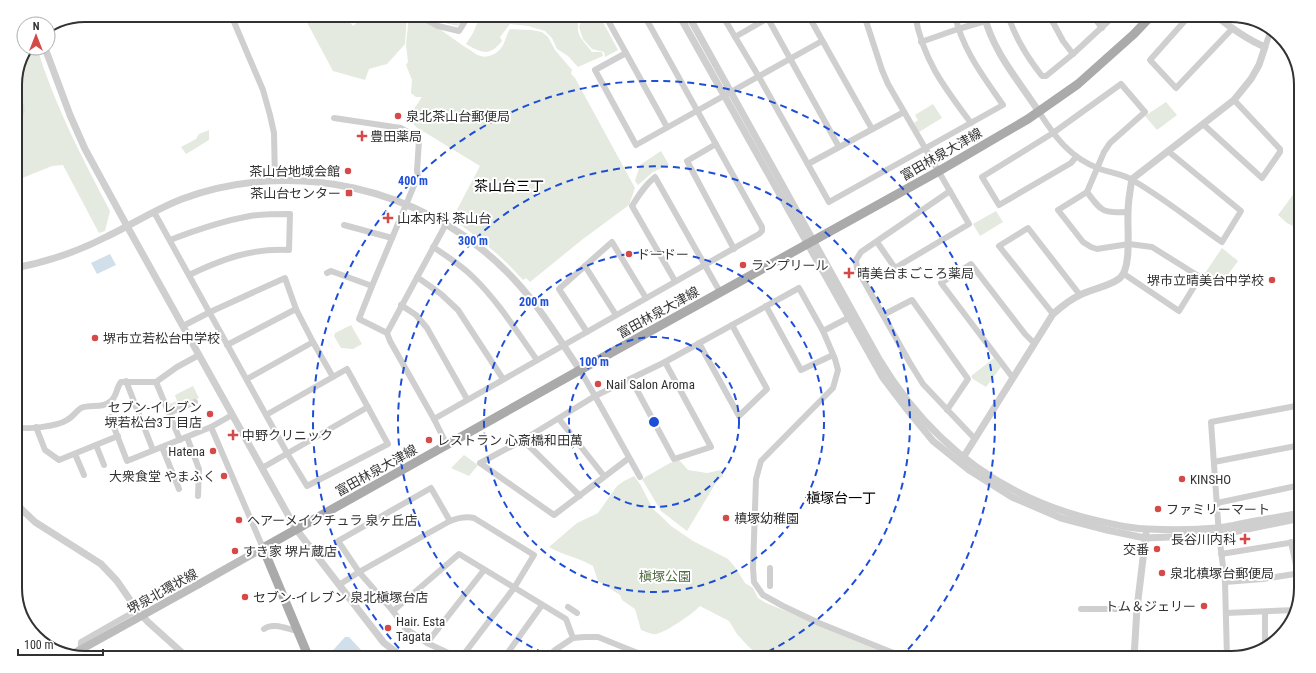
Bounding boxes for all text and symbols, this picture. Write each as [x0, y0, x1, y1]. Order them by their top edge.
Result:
north arrow [16, 16, 56, 56]
text: N [33, 20, 40, 33]
place label: 泉北茶山台郵便局 [406, 109, 510, 124]
marker: 泉北茶山台郵便局 [393, 111, 403, 121]
street label: 富田林泉大津線 [898, 125, 984, 184]
place label: 豊田薬局 [370, 129, 422, 144]
marker: 豊田薬局 [357, 131, 367, 141]
place label: 茶山台地域会館 [249, 164, 340, 179]
marker: 茶山台地域会館 [343, 166, 353, 176]
text: 400 m [398, 174, 428, 188]
district label: 茶山台三丁 [474, 178, 544, 194]
place label: 茶山台センター [250, 186, 341, 201]
marker: 茶山台センター [344, 188, 354, 198]
place label: 山本内科 茶山台 [397, 211, 491, 226]
marker: 山本内科 茶山台 [382, 212, 394, 224]
text: 300 m [458, 234, 488, 248]
place label: ドードー [637, 247, 689, 262]
marker: ドードー [624, 249, 634, 259]
place label: ランプリール [751, 258, 829, 273]
marker: ランプリール [738, 260, 748, 270]
place label: 晴美台まごころ薬局 [857, 266, 974, 281]
marker: 晴美台まごころ薬局 [844, 268, 854, 278]
place label: 堺市立晴美台中学校 [1147, 273, 1264, 288]
marker: 堺市立晴美台中学校 [1267, 275, 1277, 285]
street label: 富田林泉大津線 [615, 284, 702, 341]
text: 200 m [519, 295, 549, 309]
place label: 堺市立若松台中学校 [103, 331, 220, 346]
marker: 堺市立若松台中学校 [90, 333, 100, 343]
text: 100 m [579, 355, 609, 369]
place label: Nail Salon Aroma [606, 377, 695, 392]
marker: Nail Salon Aroma [593, 379, 603, 389]
place label: セブン-イレブン 堺若松台3丁目店 [105, 400, 202, 430]
marker: セブン-イレブン 堺若松台3丁目店 [205, 409, 215, 419]
centre of rings [647, 415, 661, 429]
place label: 中野クリニック [242, 428, 333, 443]
marker: 中野クリニック [227, 429, 239, 441]
place label: レストラン 心斎橋和田萬 [437, 433, 583, 448]
marker: レストラン 心斎橋和田萬 [424, 435, 434, 445]
street label: 富田林泉大津線 [333, 442, 420, 499]
place label: Hatena [168, 444, 205, 459]
marker: Hatena [208, 446, 218, 456]
place label: 大衆食堂 やまふく [109, 469, 216, 484]
marker: 大衆食堂 やまふく [219, 471, 229, 481]
place label: KINSHO [1190, 472, 1231, 487]
marker: KINSHO [1177, 474, 1187, 484]
district label: 槇塚台一丁 [806, 490, 876, 506]
place label: ファミリーマート [1166, 502, 1270, 517]
marker: ファミリーマート [1153, 504, 1163, 514]
place label: 槙塚幼稚園 [734, 511, 799, 526]
place label: ヘアーメイクチュラ 泉ヶ丘店 [247, 513, 417, 528]
marker: 槙塚幼稚園 [721, 513, 731, 523]
marker: ヘアーメイクチュラ 泉ヶ丘店 [234, 515, 244, 525]
place label: 長谷川内科 [1171, 532, 1236, 547]
marker: 長谷川内科 [1239, 533, 1251, 545]
place label: 交番 [1123, 542, 1149, 557]
place label: すき家 堺片蔵店 [243, 544, 337, 559]
marker: 交番 [1152, 544, 1162, 554]
marker: すき家 堺片蔵店 [230, 546, 240, 556]
street label: 堺泉北環状線 [124, 566, 200, 617]
place label: 泉北槙塚台郵便局 [1170, 566, 1274, 581]
marker: 泉北槙塚台郵便局 [1157, 568, 1167, 578]
park label: 槇塚公園 [639, 569, 691, 584]
place label: セブン-イレブン 泉北槇塚台店 [253, 590, 428, 605]
marker: セブン-イレブン 泉北槇塚台店 [240, 592, 250, 602]
place label: トム＆ジェリー [1105, 599, 1196, 614]
marker: トム＆ジェリー [1199, 601, 1209, 611]
place label: Hair. Esta Tagata [396, 614, 445, 644]
marker: Hair. Esta Tagata [383, 623, 393, 633]
scale bar [18, 631, 103, 657]
text: 100 m [24, 638, 54, 652]

